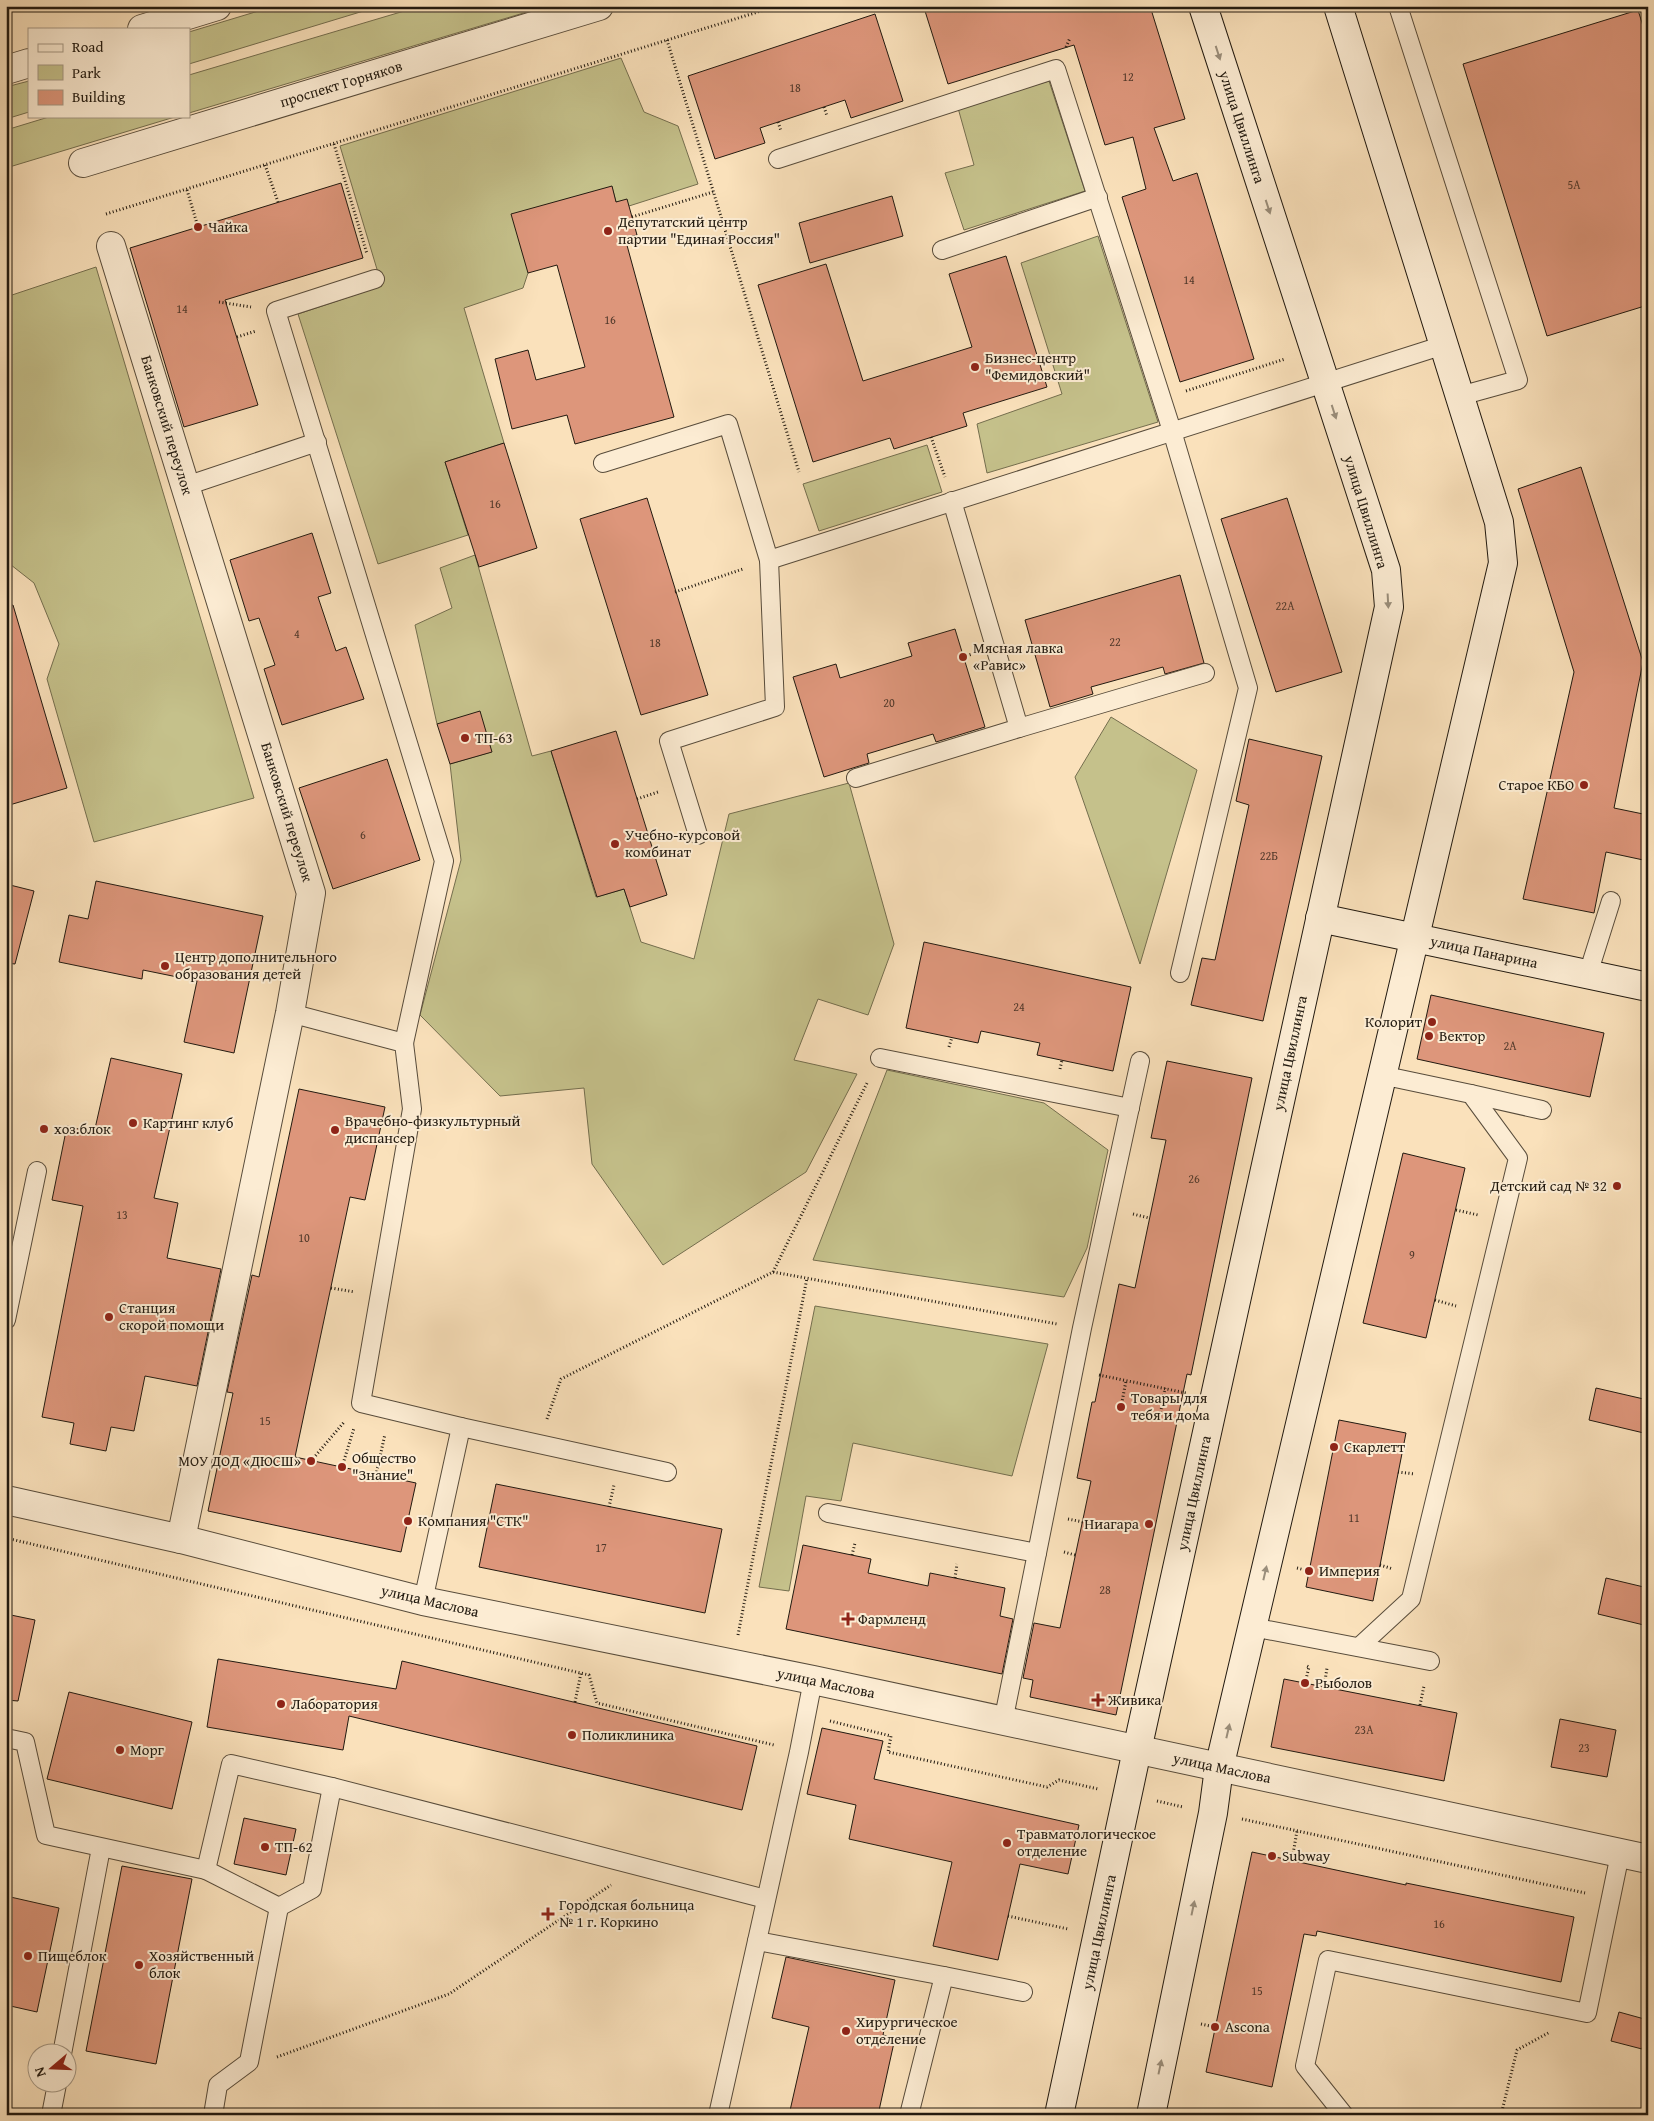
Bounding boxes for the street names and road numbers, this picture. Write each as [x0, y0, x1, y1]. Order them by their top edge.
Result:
street label: проспект Горняков [277, 55, 405, 112]
street label: улица Цвиллинга [1214, 67, 1271, 187]
street label: Банковский переулок [136, 353, 199, 497]
street label: улица Цвиллинга [1339, 452, 1394, 572]
street label: Банковский переулок [256, 740, 319, 884]
street label: улица Панарина [1427, 930, 1541, 973]
street label: улица Цвиллинга [1267, 992, 1312, 1113]
street label: улица Цвиллинга [1171, 1432, 1216, 1553]
street label: улица Маслова [378, 1579, 482, 1622]
street label: улица Маслова [774, 1662, 878, 1703]
street label: улица Маслова [1170, 1747, 1274, 1788]
street label: улица Цвиллинга [1076, 1871, 1121, 1992]

